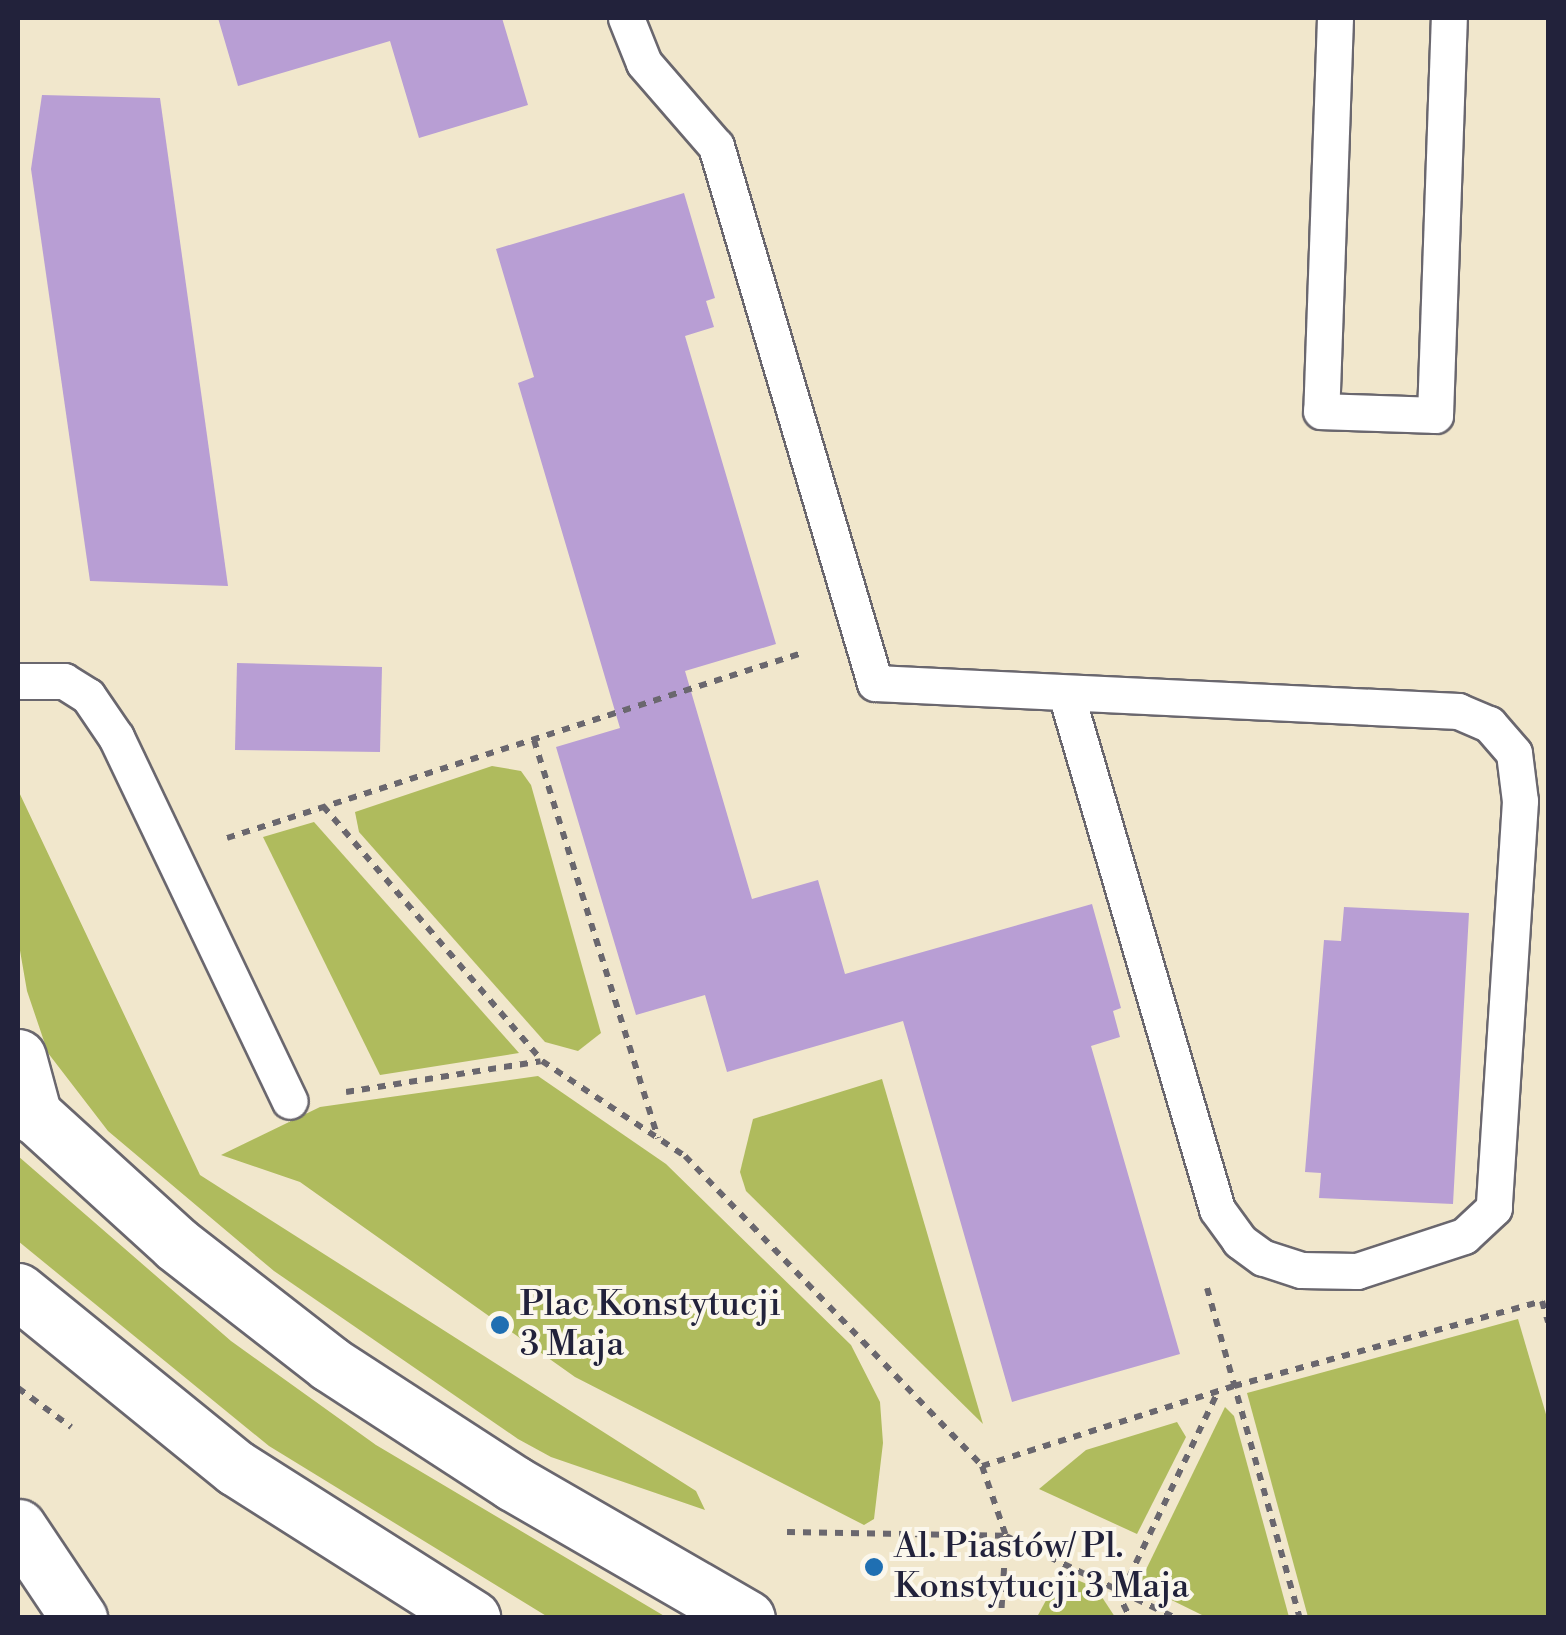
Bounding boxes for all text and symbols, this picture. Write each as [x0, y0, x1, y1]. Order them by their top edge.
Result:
place label: Plac Konstytucji 3 Maja [520, 1284, 781, 1366]
marker: Plac Konstytucji 3 Maja [489, 1314, 511, 1336]
place label: Al. Piastów/ Pl. Konstytucji 3 Maja [894, 1526, 1189, 1608]
marker: Al. Piastów/ Pl. Konstytucji 3 Maja [863, 1556, 885, 1578]

